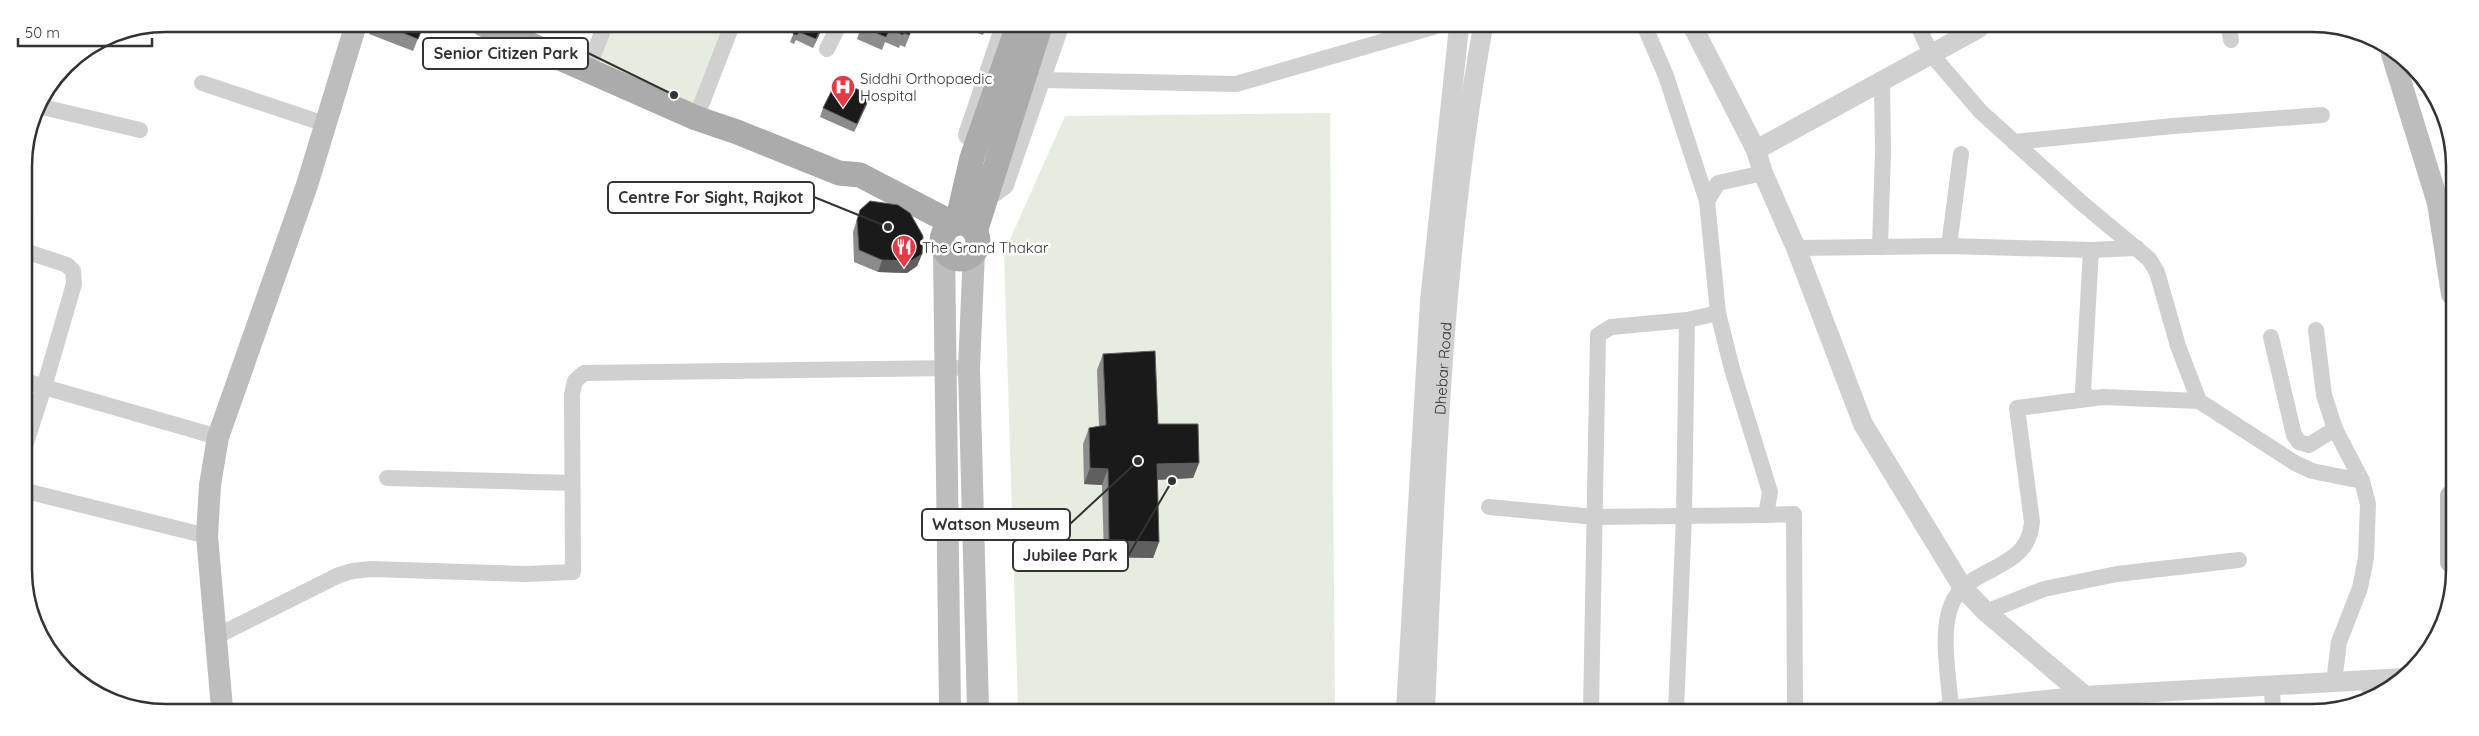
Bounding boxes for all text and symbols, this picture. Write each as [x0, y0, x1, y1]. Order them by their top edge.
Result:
scale bar [18, 15, 151, 47]
text: 50 m [25, 23, 60, 42]
callout: Senior Citizen Park [423, 38, 588, 69]
text: Senior Citizen Park [434, 43, 578, 63]
place label: Siddhi Orthopaedic Hospital [860, 69, 993, 105]
hospital icon: Siddhi Orthopaedic Hospital [830, 74, 856, 108]
callout: Centre For Sight, Rajkot [608, 182, 814, 213]
text: Centre For Sight, Rajkot [618, 187, 804, 207]
restaurant icon: The Grand Thakar [891, 234, 917, 268]
place label: The Grand Thakar [922, 238, 1049, 257]
street label: Dhebar Road [1430, 321, 1455, 416]
callout: Watson Museum [922, 509, 1070, 540]
text: Watson Museum [932, 514, 1060, 534]
callout: Jubilee Park [1013, 540, 1128, 571]
text: Jubilee Park [1022, 545, 1118, 565]

